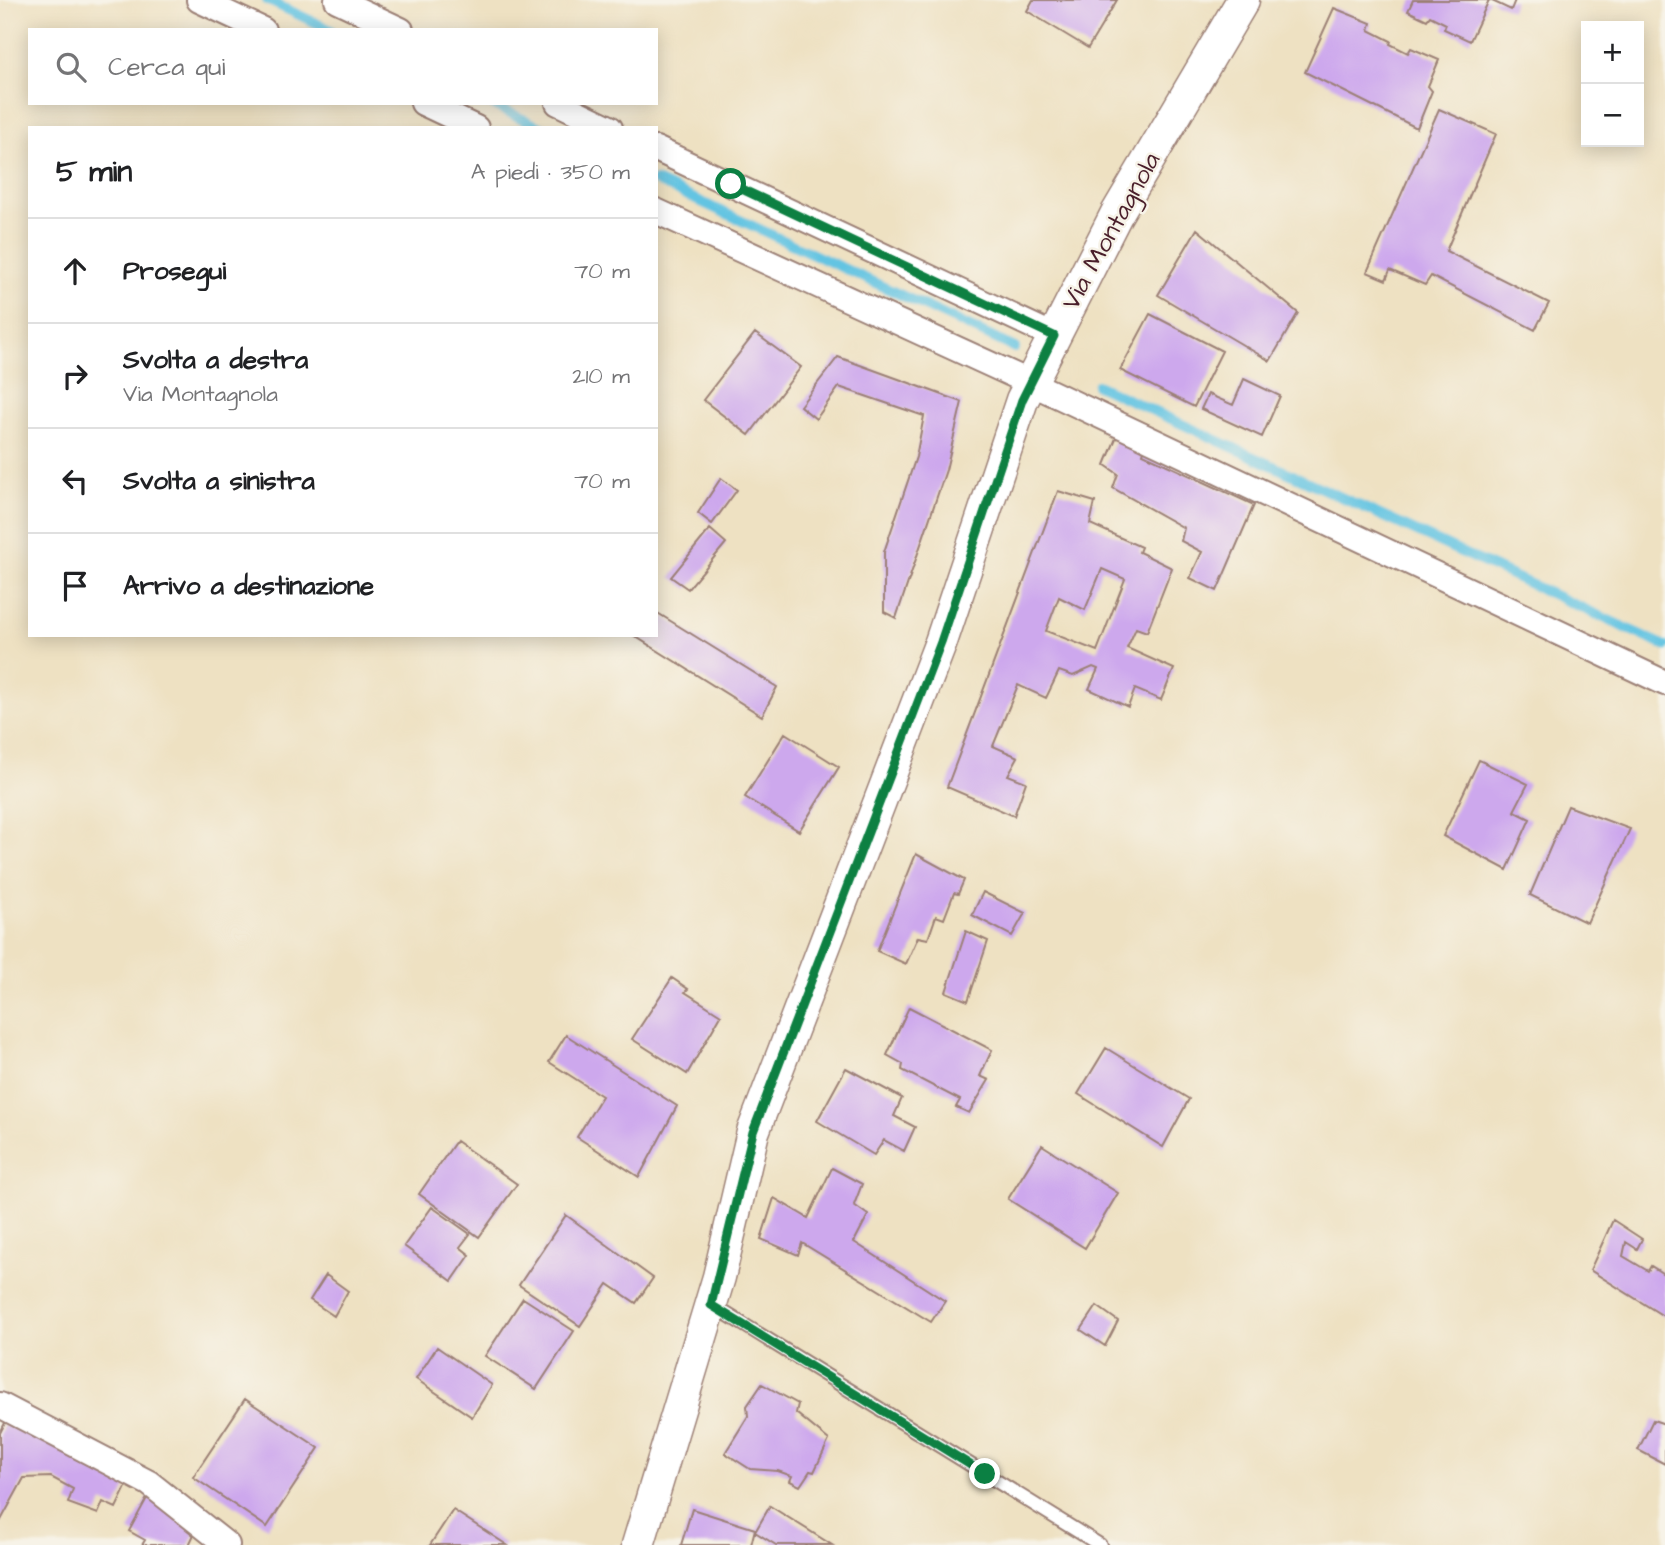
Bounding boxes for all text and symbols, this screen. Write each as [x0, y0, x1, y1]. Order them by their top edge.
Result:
map controls [1581, 21, 1644, 147]
button: + [1581, 21, 1644, 84]
search box [28, 28, 658, 105]
icon: search [52, 48, 90, 86]
text: Cerca qui [108, 49, 225, 85]
button: − [1581, 84, 1644, 147]
street label: Via Montagnola [1053, 146, 1171, 317]
text: 5 min [56, 151, 132, 193]
text: A piedi · 350 m [471, 156, 630, 188]
route start [715, 168, 746, 199]
icon: ahead [56, 252, 94, 290]
text: Prosegui [123, 253, 226, 289]
text: 70 m [574, 255, 630, 287]
text: Svolta a destra [123, 342, 308, 378]
icon: right [56, 357, 94, 395]
text: 210 m [572, 360, 630, 392]
text: Via Montagnola [123, 378, 278, 410]
icon: left [56, 462, 94, 500]
text: Svolta a sinistra [123, 463, 315, 499]
text: 70 m [574, 465, 630, 497]
icon: arrive [56, 567, 94, 605]
text: Arrivo a destinazione [123, 568, 374, 604]
route end [969, 1458, 1000, 1489]

